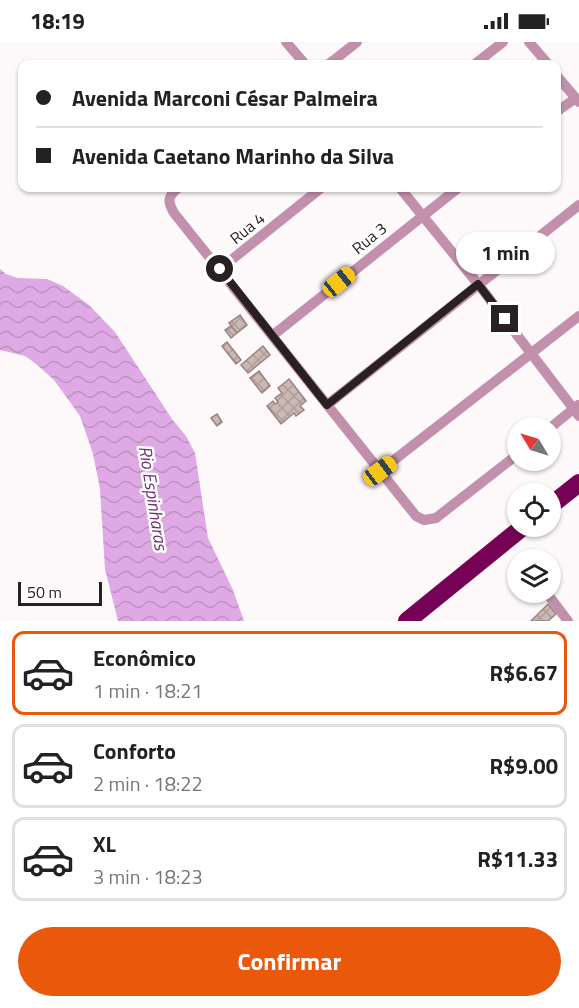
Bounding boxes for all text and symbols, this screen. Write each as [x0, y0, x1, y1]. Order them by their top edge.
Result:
text: 18:19 [30, 4, 85, 38]
text: Avenida Marconi César Palmeira [72, 81, 378, 115]
text: Avenida Caetano Marinho da Silva [72, 139, 394, 173]
street label: Rua 4 [224, 206, 270, 250]
street label: Rua 3 [346, 216, 392, 260]
callout: 1 min [456, 232, 554, 274]
text: 1 min [481, 237, 530, 268]
route start [206, 255, 233, 282]
car [319, 264, 359, 300]
route end [491, 305, 518, 332]
north arrow [507, 417, 561, 471]
map controls [507, 417, 561, 603]
water label: Rio Espinharas [132, 444, 175, 553]
car [360, 453, 400, 489]
button: locate [507, 483, 561, 537]
button: layers [507, 549, 561, 603]
scale bar [18, 579, 102, 606]
text: 50 m [27, 580, 62, 604]
text: Econômico [93, 641, 196, 675]
icon: car [21, 646, 75, 700]
text: R$6.67 [489, 656, 558, 690]
text: 1 min · 18:21 [93, 675, 203, 706]
text: Conforto [93, 734, 176, 768]
icon: car [21, 739, 75, 793]
text: R$9.00 [489, 749, 558, 783]
text: 2 min · 18:22 [93, 768, 203, 799]
text: XL [93, 827, 116, 861]
icon: car [21, 832, 75, 886]
text: R$11.33 [477, 842, 558, 876]
text: 3 min · 18:23 [93, 861, 203, 892]
button: Confirmar [18, 927, 561, 996]

